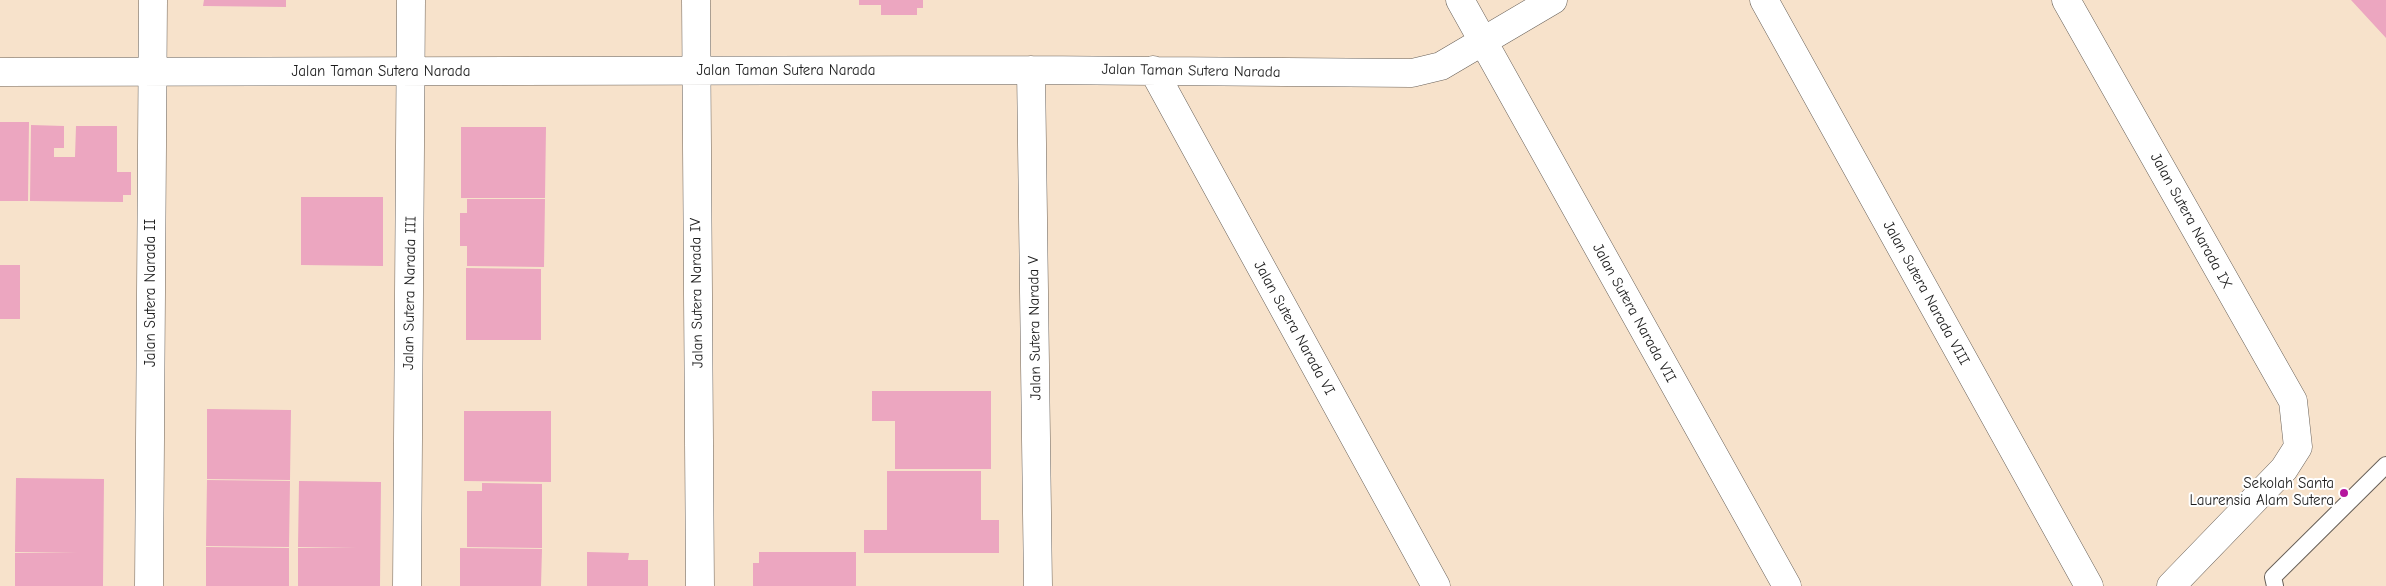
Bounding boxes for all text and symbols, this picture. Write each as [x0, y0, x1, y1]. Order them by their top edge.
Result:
street label: Jalan Taman Sutera Narada [1101, 60, 1281, 82]
street label: Jalan Taman Sutera Narada [697, 62, 875, 80]
street label: Jalan Taman Sutera Narada [292, 63, 470, 81]
street label: Jalan Sutera Narada IX [2146, 150, 2236, 292]
street label: Jalan Sutera Narada III [400, 216, 420, 370]
street label: Jalan Sutera Narada IV [687, 218, 707, 368]
street label: Jalan Sutera Narada VIII [1879, 218, 1973, 368]
street label: Jalan Sutera Narada II [142, 219, 160, 367]
street label: Jalan Sutera Narada VII [1588, 240, 1680, 386]
street label: Jalan Sutera Narada V [1025, 256, 1045, 400]
street label: Jalan Sutera Narada VI [1250, 258, 1338, 398]
place label: Sekolah Santa Laurensia Alam Sutera [2190, 475, 2334, 510]
marker: Sekolah Santa Laurensia Alam Sutera [2338, 487, 2350, 499]

